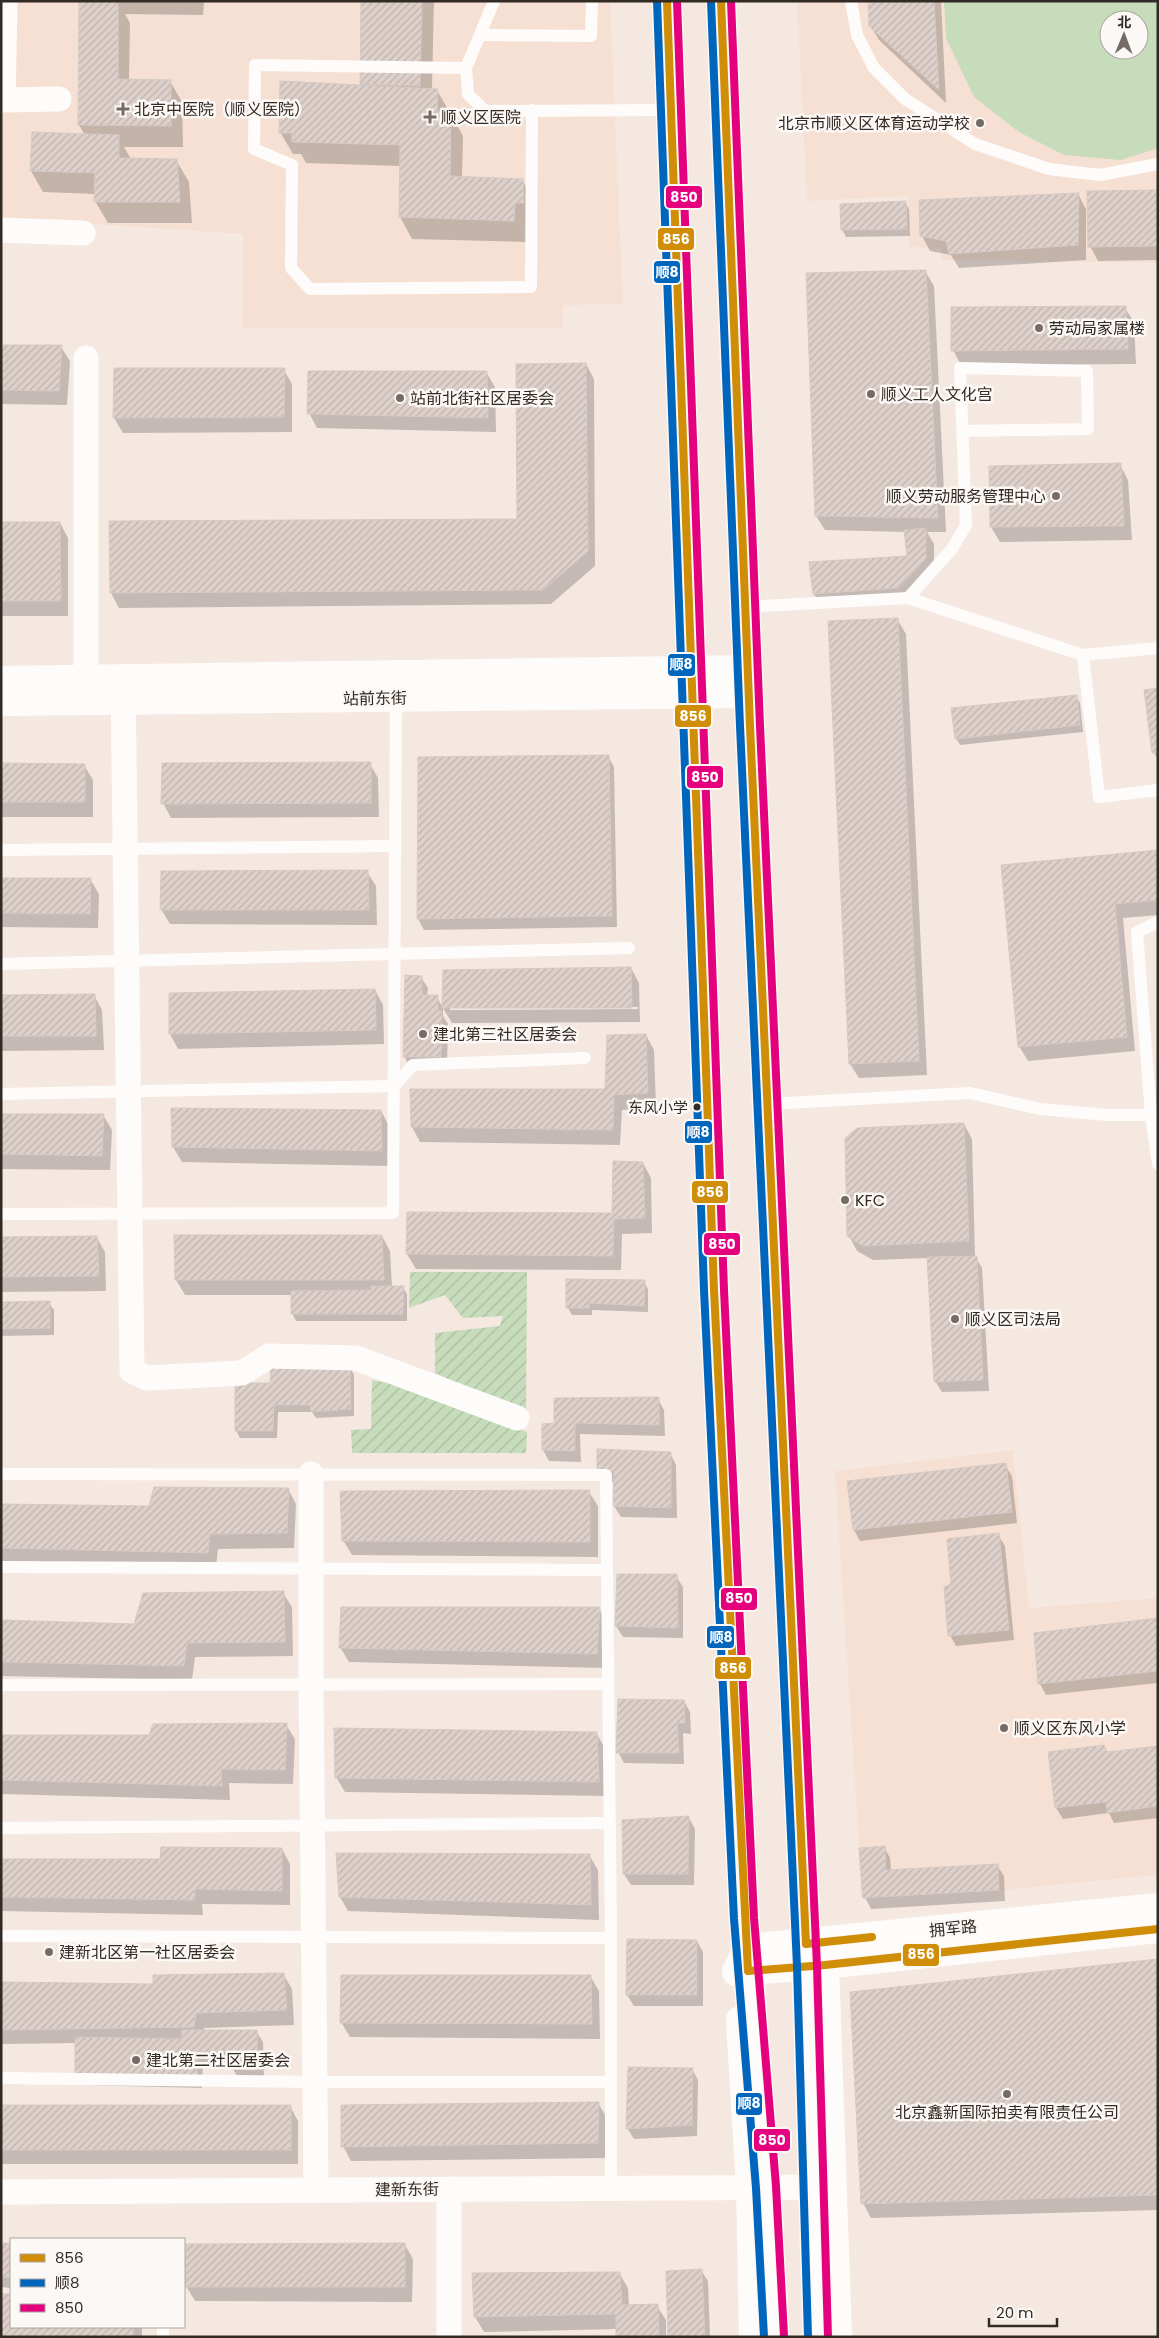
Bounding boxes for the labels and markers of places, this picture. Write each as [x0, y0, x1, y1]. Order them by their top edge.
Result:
place label: 北京中医院（顺义医院） [134, 98, 310, 121]
marker: 北京中医院（顺义医院） [116, 102, 130, 116]
place label: 顺义区医院 [441, 106, 521, 129]
marker: 顺义区医院 [423, 110, 437, 124]
place label: 北京市顺义区体育运动学校 [778, 112, 970, 135]
marker: 北京市顺义区体育运动学校 [974, 117, 986, 129]
place label: 劳动局家属楼 [1049, 317, 1145, 340]
marker: 劳动局家属楼 [1033, 322, 1045, 334]
place label: 顺义工人文化宫 [881, 383, 993, 406]
place label: 站前北街社区居委会 [410, 387, 554, 410]
marker: 顺义工人文化宫 [865, 388, 877, 400]
marker: 站前北街社区居委会 [394, 392, 406, 404]
place label: 顺义劳动服务管理中心 [886, 485, 1046, 508]
marker: 顺义劳动服务管理中心 [1050, 490, 1062, 502]
place label: 建北第三社区居委会 [433, 1023, 577, 1046]
marker: 建北第三社区居委会 [417, 1028, 429, 1040]
place label: 东风小学 [628, 1097, 688, 1118]
marker: 东风小学 [692, 1102, 702, 1112]
place label: KFC [855, 1189, 885, 1212]
marker: KFC [839, 1194, 851, 1206]
place label: 顺义区司法局 [965, 1308, 1061, 1331]
marker: 顺义区司法局 [949, 1313, 961, 1325]
place label: 顺义区东风小学 [1014, 1717, 1126, 1740]
marker: 顺义区东风小学 [998, 1722, 1010, 1734]
place label: 建新北区第一社区居委会 [59, 1941, 235, 1964]
marker: 建新北区第一社区居委会 [43, 1946, 55, 1958]
place label: 建北第二社区居委会 [146, 2049, 290, 2072]
marker: 建北第二社区居委会 [130, 2054, 142, 2066]
marker: 北京鑫新国际拍卖有限责任公司 [1001, 2088, 1013, 2100]
place label: 北京鑫新国际拍卖有限责任公司 [895, 2101, 1119, 2124]

